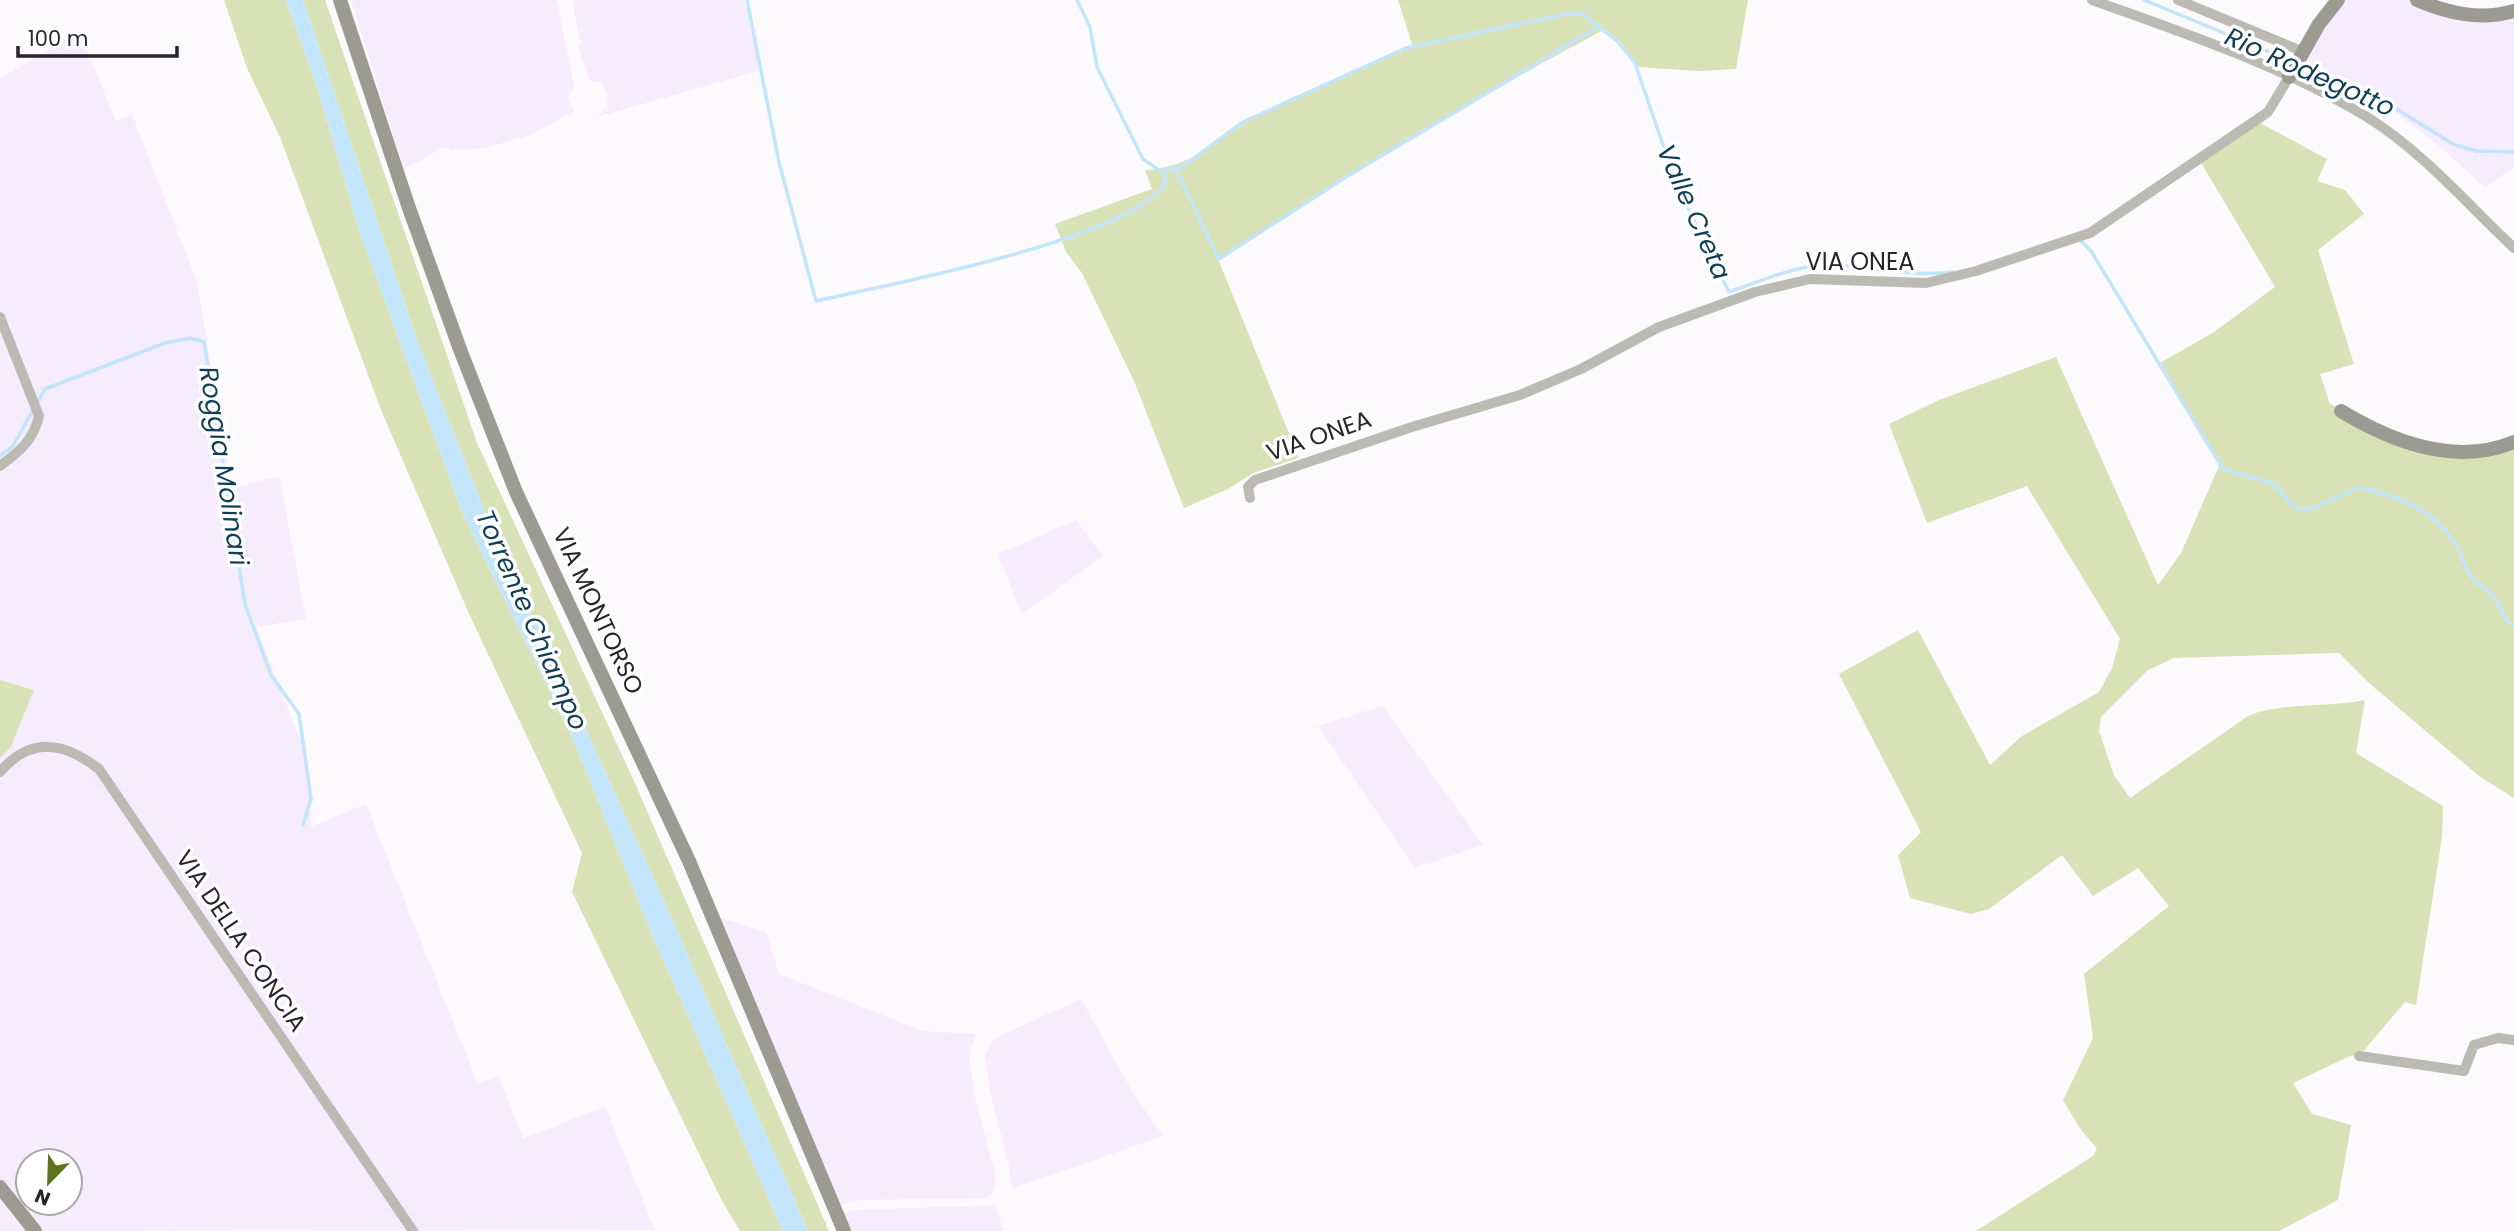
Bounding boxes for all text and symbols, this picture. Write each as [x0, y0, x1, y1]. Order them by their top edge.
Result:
scale bar [18, 14, 177, 58]
water label: Rio Rodegotto [2219, 18, 2401, 126]
text: 100 m [28, 24, 88, 53]
water label: Valle Creta [1648, 139, 1740, 285]
street label: VIA ONEA [1806, 245, 1914, 278]
water label: Roggia Molinari [190, 364, 258, 569]
street label: VIA ONEA [1262, 402, 1376, 469]
water label: Torrente Chiampo [467, 504, 597, 736]
street label: VIA MONTORSO [545, 522, 652, 700]
street label: VIA DELLA CONCIA [168, 844, 314, 1038]
north arrow [14, 1147, 84, 1217]
text: N [31, 1182, 54, 1212]

